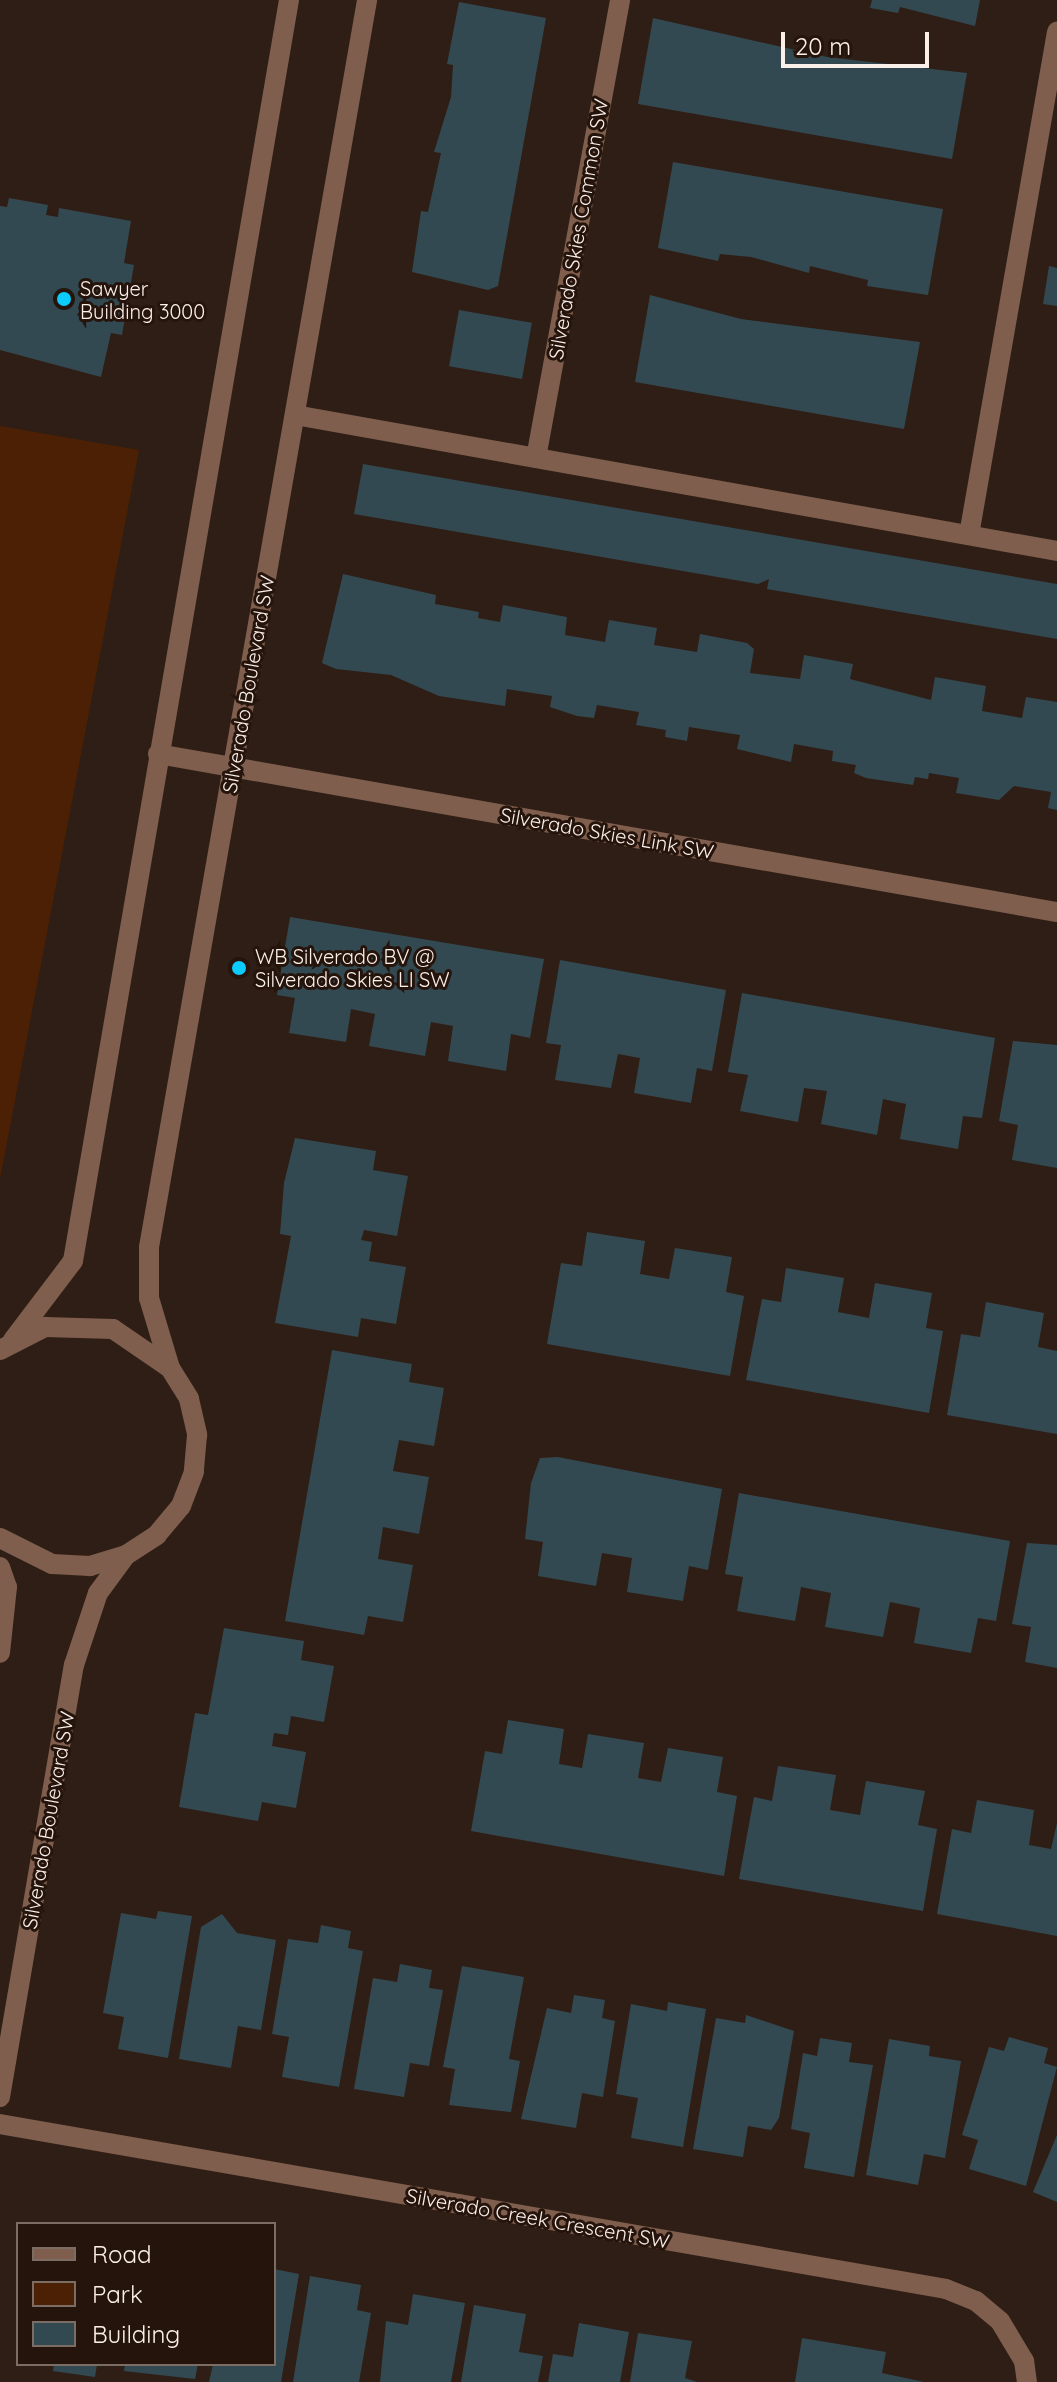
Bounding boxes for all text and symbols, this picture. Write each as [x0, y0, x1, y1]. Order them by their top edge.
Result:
scale bar [785, 16, 933, 66]
text: 20 m [795, 31, 851, 61]
street label: Silverado Skies Common SW [543, 97, 613, 361]
place label: Sawyer Building 3000 [80, 276, 205, 323]
marker: Sawyer Building 3000 [55, 290, 73, 308]
street label: Silverado Boulevard SW [217, 573, 279, 795]
street label: Silverado Skies Link SW [498, 802, 716, 864]
place label: WB Silverado BV @ Silverado Skies LI SW [255, 944, 450, 991]
marker: WB Silverado BV @ Silverado Skies LI SW [230, 959, 248, 977]
street label: Silverado Boulevard SW [17, 1709, 79, 1931]
street label: Silverado Creek Crescent SW [405, 2183, 671, 2253]
legend [16, 2222, 276, 2366]
text: Road [92, 2239, 152, 2269]
text: Park [92, 2279, 143, 2309]
text: Building [92, 2319, 180, 2349]

